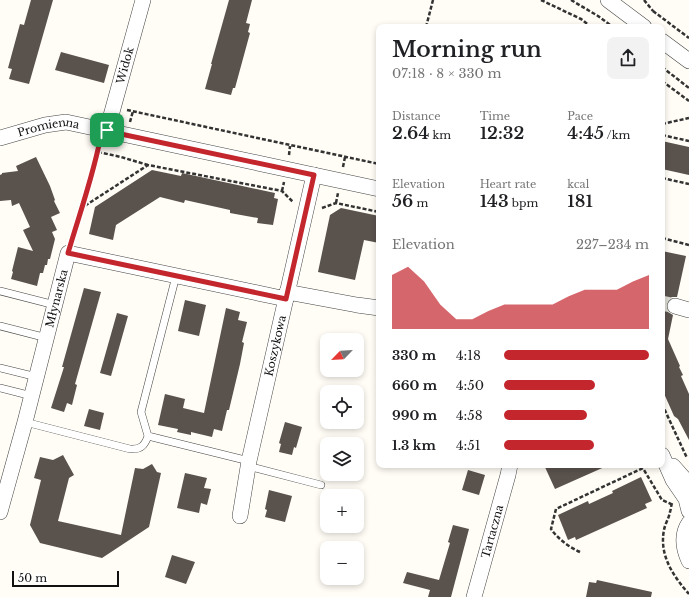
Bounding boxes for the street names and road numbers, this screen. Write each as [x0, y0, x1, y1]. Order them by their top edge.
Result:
street label: Widok [113, 45, 137, 87]
street label: Promienna [16, 115, 82, 140]
street label: Młynarska [42, 267, 71, 329]
street label: Koszykowa [261, 313, 289, 378]
street label: Tartaczna [478, 502, 507, 560]

